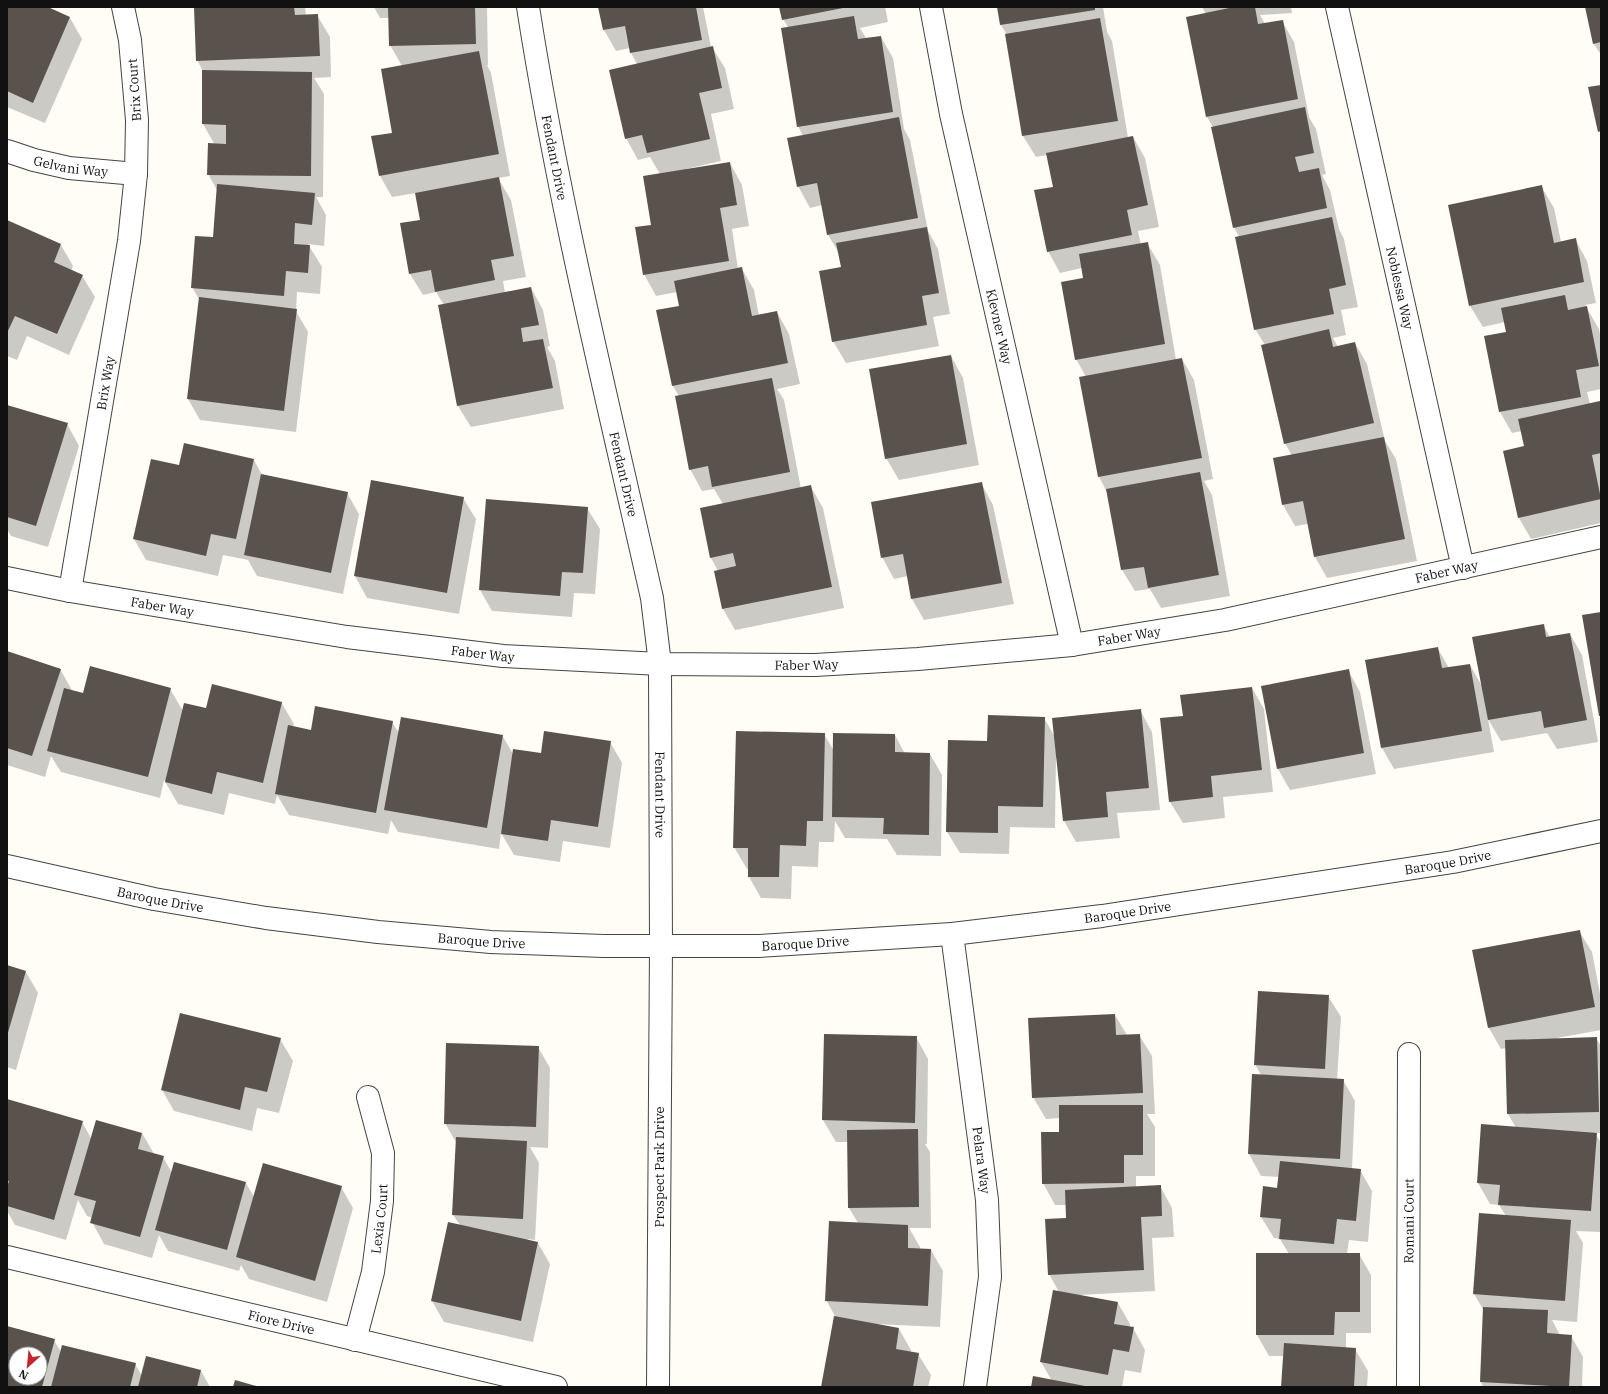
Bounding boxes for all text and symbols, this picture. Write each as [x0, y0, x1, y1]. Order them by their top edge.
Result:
street label: Brix Court [124, 58, 145, 122]
street label: Fendant Drive [538, 114, 571, 202]
street label: Gelvani Way [32, 152, 109, 180]
street label: Noblessa Way [1382, 245, 1417, 331]
street label: Klevner Way [982, 287, 1016, 366]
street label: Brix Way [93, 355, 118, 411]
street label: Fendant Drive [605, 430, 641, 519]
street label: Faber Way [1413, 556, 1480, 587]
street label: Faber Way [129, 593, 195, 620]
street label: Faber Way [1096, 623, 1162, 650]
street label: Faber Way [450, 642, 515, 666]
street label: Faber Way [774, 656, 839, 674]
street label: Fendant Drive [651, 751, 669, 838]
street label: Baroque Drive [1403, 846, 1493, 878]
street label: Baroque Drive [115, 883, 205, 916]
street label: Baroque Drive [1083, 897, 1172, 927]
street label: Baroque Drive [437, 929, 526, 952]
street label: Baroque Drive [761, 932, 850, 955]
street label: Prospect Park Drive [651, 1106, 668, 1228]
street label: Pelara Way [968, 1126, 994, 1195]
street label: Romani Court [1400, 1178, 1418, 1264]
street label: Lexia Court [367, 1183, 391, 1255]
street label: Fiore Drive [246, 1306, 316, 1339]
north arrow [8, 1346, 48, 1386]
text: N [16, 1367, 31, 1383]

